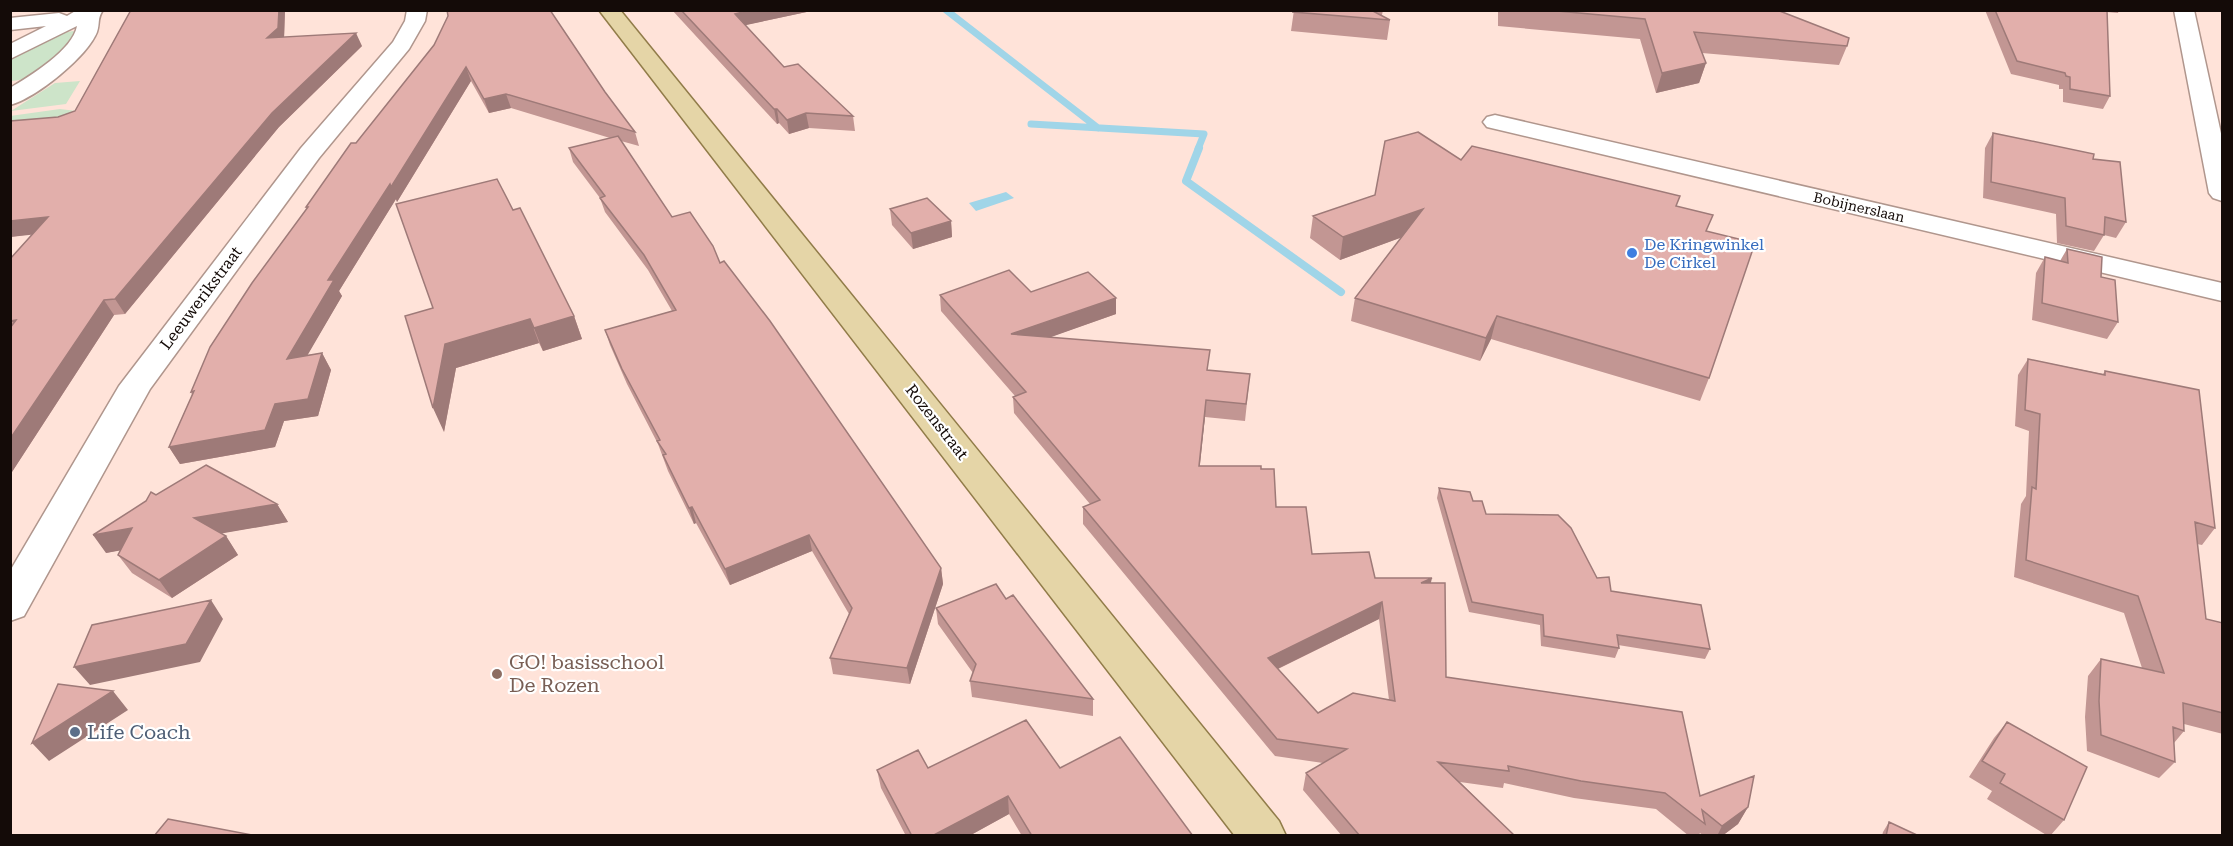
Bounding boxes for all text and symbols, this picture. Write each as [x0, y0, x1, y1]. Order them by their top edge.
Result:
street label: Bobijnerslaan [1812, 189, 1906, 225]
place label: De Kringwinkel De Cirkel [1644, 235, 1764, 272]
street label: Leeuwerikstraat [156, 243, 246, 353]
marker: De Kringwinkel De Cirkel [1625, 246, 1639, 260]
street label: Rozenstraat [902, 381, 972, 463]
place label: GO! basisschool De Rozen [509, 650, 664, 697]
marker: GO! basisschool De Rozen [490, 667, 504, 681]
place label: Life Coach [87, 720, 191, 744]
marker: Life Coach [68, 725, 82, 739]

